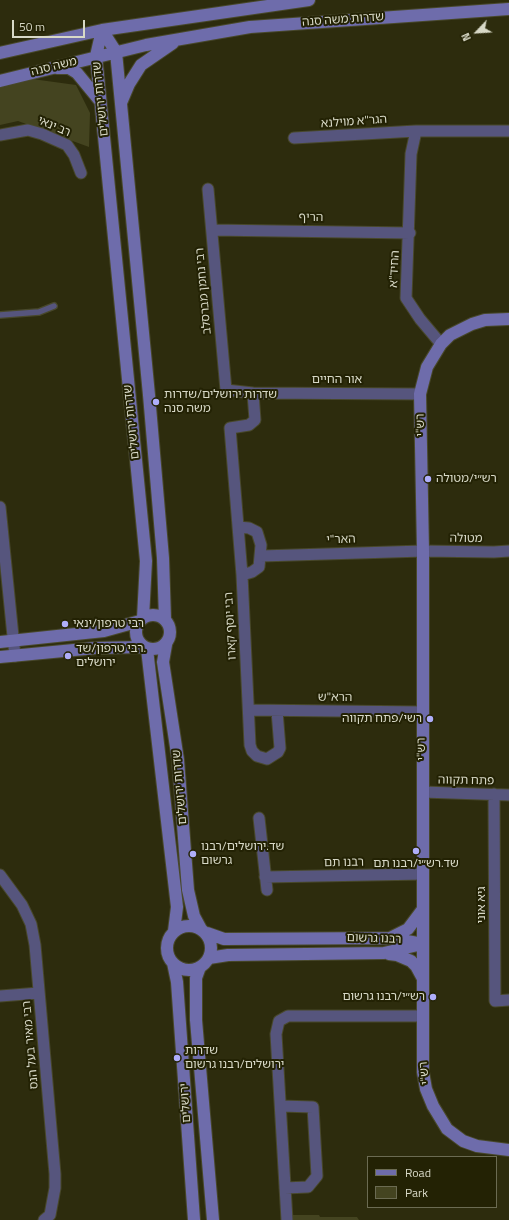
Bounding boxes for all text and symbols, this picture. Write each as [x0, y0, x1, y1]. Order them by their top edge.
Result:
street label: שדרות משה סנה [301, 10, 385, 30]
scale bar [14, 12, 87, 38]
north arrow [457, 12, 497, 52]
text: 50 m [19, 17, 45, 36]
text: N [457, 30, 475, 44]
street label: משה סנה [30, 54, 78, 80]
street label: שדרות ירושלים [90, 61, 112, 137]
street label: הגר"א מוילנא [320, 112, 388, 132]
street label: רב ינאי [35, 114, 73, 140]
street label: הריף [298, 211, 324, 225]
street label: רבי נחמן מברסלב [193, 247, 215, 335]
street label: החיד"א [387, 250, 403, 288]
street label: אור החיים [312, 373, 362, 387]
street label: שדרות ירושלים [121, 384, 143, 460]
place label: שדרות ירושלים/שדרות משה סנה [164, 388, 277, 416]
marker: שדרות ירושלים/שדרות משה סנה [151, 397, 161, 407]
street label: רש"י [414, 413, 428, 437]
place label: רש״י/מטולה [436, 472, 497, 486]
marker: רש״י/מטולה [423, 474, 433, 484]
street label: האר"י [326, 532, 356, 548]
street label: מטולה [449, 532, 483, 546]
street label: רבי יוסף קארו [222, 592, 240, 660]
place label: רבי טרפון/ינאי [73, 617, 144, 631]
marker: רבי טרפון/ינאי [60, 619, 70, 629]
place label: רבי טרפון/שד. ירושלים [76, 642, 146, 670]
marker: רבי טרפון/שד. ירושלים [63, 651, 73, 661]
street label: הרא"ש [318, 690, 352, 706]
place label: רשי/פתח תקווה [342, 712, 422, 726]
marker: רשי/פתח תקווה [425, 714, 435, 724]
street label: רש"י [415, 737, 429, 761]
street label: שדרות ירושלים [170, 749, 190, 825]
street label: פתח תקווה [438, 773, 494, 789]
place label: שד.ירושלים/רבנו גרשום [201, 840, 284, 868]
marker: שד.רש״י/רבנו תם [411, 846, 421, 856]
marker: שד.ירושלים/רבנו גרשום [188, 849, 198, 859]
street label: רבנו תם [324, 855, 364, 871]
place label: שד.רש״י/רבנו תם [373, 857, 459, 871]
street label: גיא אוני [475, 887, 489, 923]
street label: רבנו גרשום [346, 931, 402, 947]
place label: רש״י/רבנו גרשום [342, 990, 425, 1004]
marker: רש״י/רבנו גרשום [428, 992, 438, 1002]
street label: רבי מאיר בעל הנס [20, 1000, 42, 1090]
place label: שדרות ירושלים/רבנו גרשום [185, 1044, 284, 1072]
marker: שדרות ירושלים/רבנו גרשום [172, 1053, 182, 1063]
street label: רש"י [417, 1061, 433, 1085]
street label: ירושלים [177, 1083, 195, 1123]
legend [367, 1156, 497, 1208]
text: Road [405, 1163, 431, 1182]
text: Park [405, 1183, 428, 1202]

